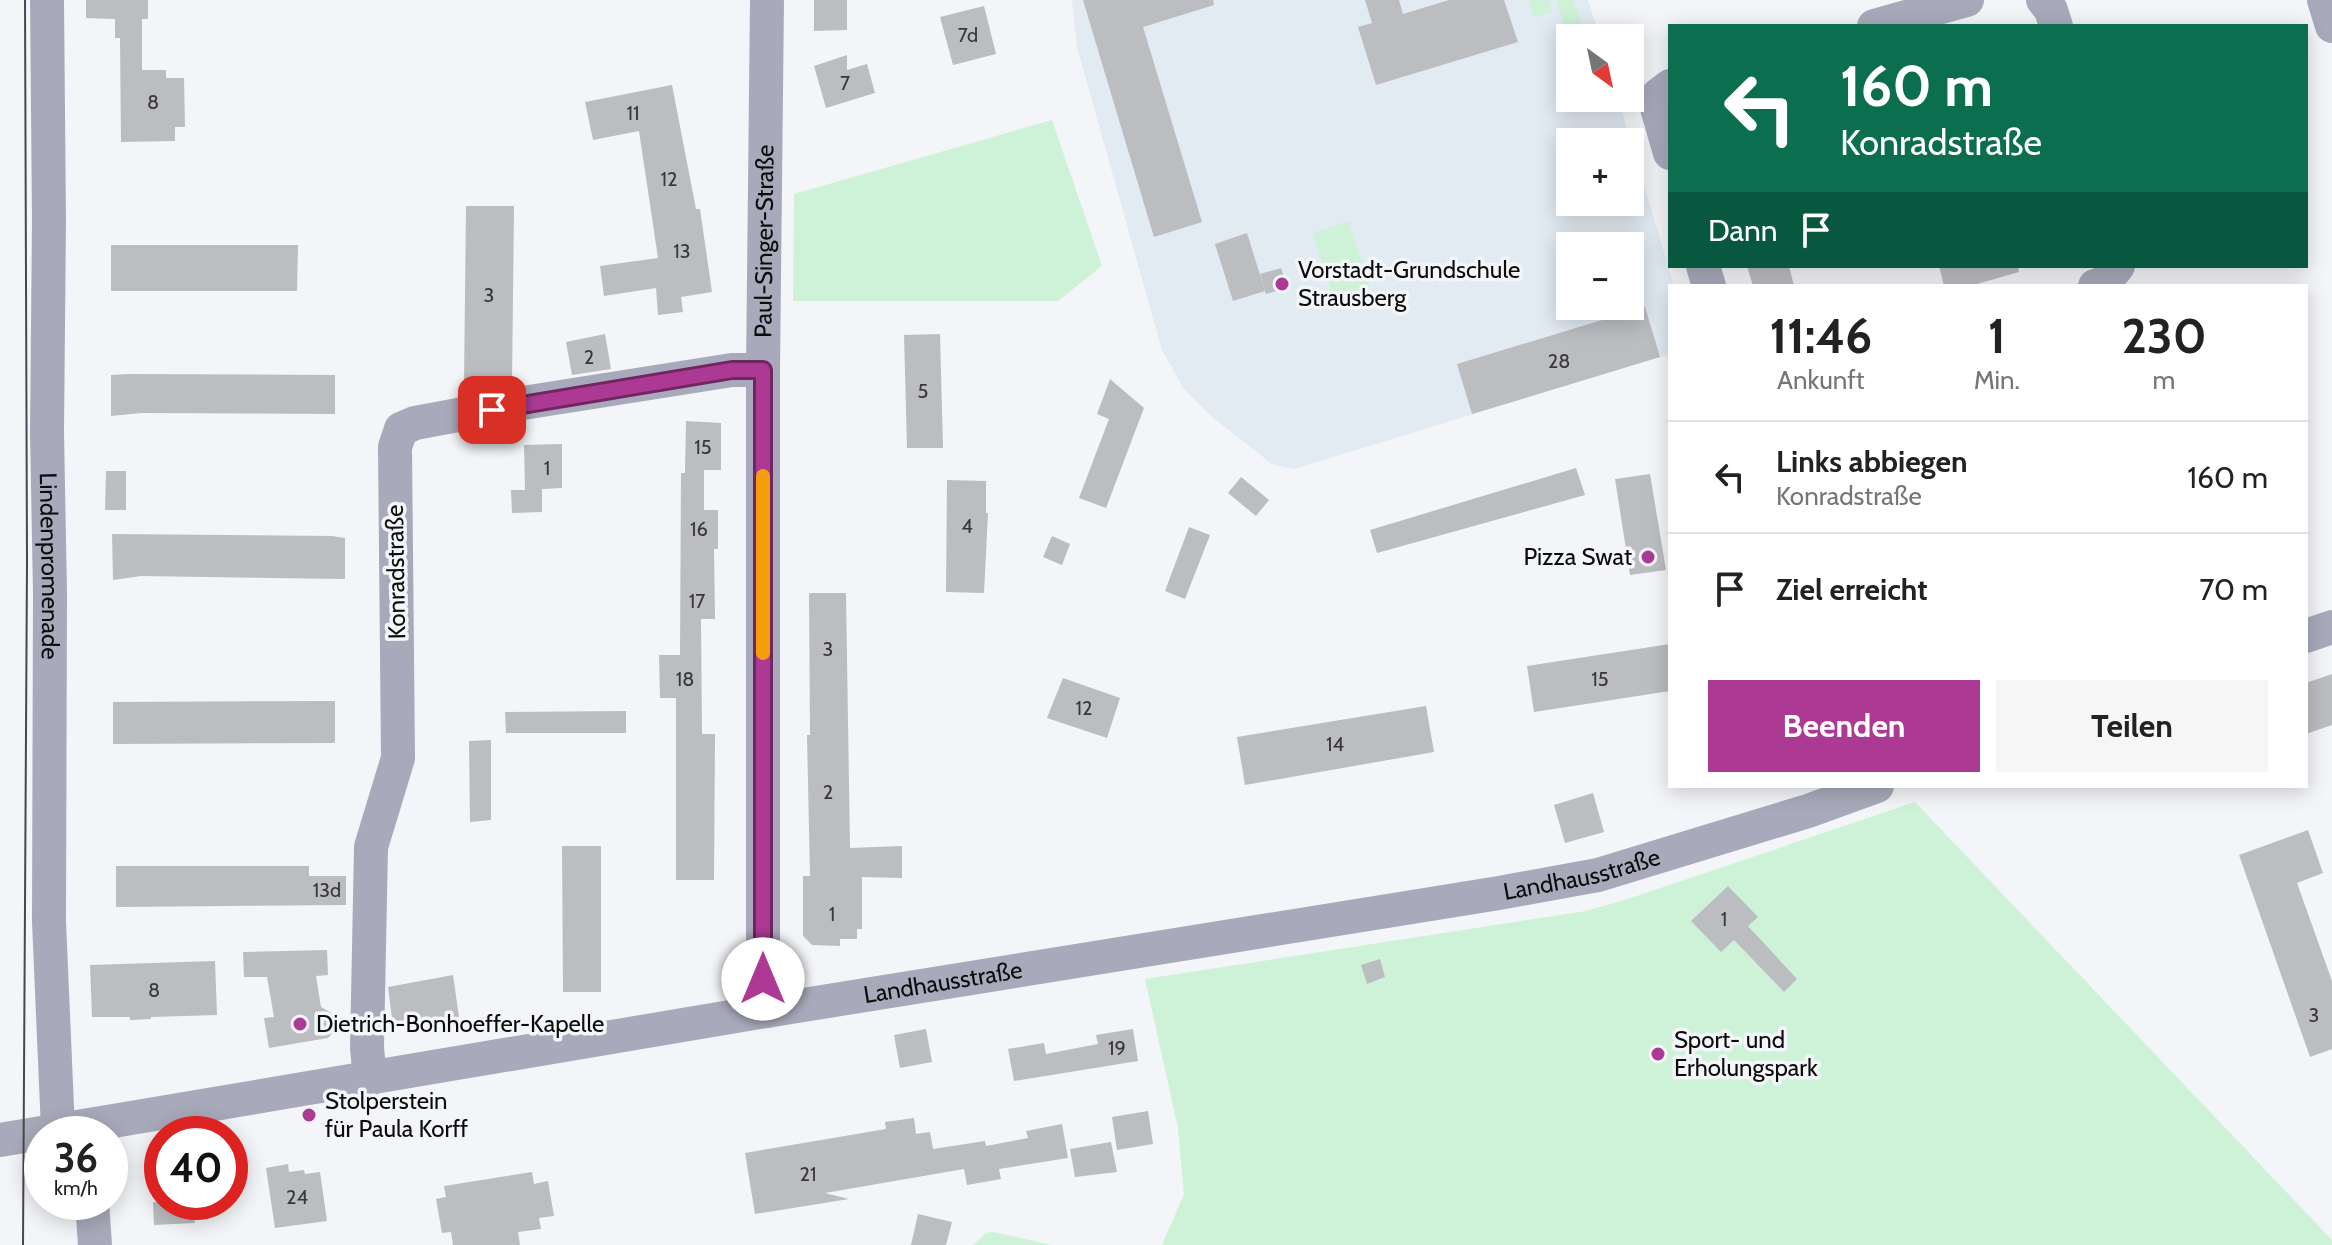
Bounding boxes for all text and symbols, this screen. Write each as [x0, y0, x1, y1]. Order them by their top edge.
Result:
house number: 7d [958, 23, 978, 47]
north arrow [1556, 24, 1644, 112]
map controls [1556, 24, 1644, 320]
text: 160 m [1840, 52, 1993, 120]
icon: left [1708, 56, 1812, 160]
house number: 7 [840, 71, 850, 95]
house number: 8 [147, 90, 159, 114]
house number: 11 [626, 101, 640, 125]
text: Konradstraße [1840, 120, 2042, 164]
button: + [1556, 128, 1644, 216]
street label: Paul-Singer-Straße [748, 144, 779, 338]
house number: 12 [661, 167, 678, 191]
icon: arrive [1794, 208, 1838, 252]
text: Dann [1708, 212, 1778, 249]
button: − [1556, 232, 1644, 320]
house number: 13 [673, 239, 691, 263]
place label: Vorstadt-Grundschule Strausberg [1298, 255, 1520, 312]
marker: Vorstadt-Grundschule Strausberg [1273, 275, 1291, 293]
house number: 3 [484, 283, 494, 307]
text: 11:46 [1769, 307, 1872, 365]
text: 1 [1988, 307, 2006, 365]
text: 230 [2121, 307, 2207, 365]
house number: 2 [584, 345, 594, 369]
house number: 28 [1548, 349, 1570, 373]
text: Ankunft [1777, 364, 1865, 396]
text: Min. [1974, 364, 2020, 396]
text: m [2153, 364, 2175, 396]
pin [458, 376, 526, 444]
house number: 5 [918, 379, 928, 403]
icon: arrive [470, 388, 514, 432]
house number: 15 [694, 435, 712, 459]
text: Links abbiegen [1776, 443, 1968, 480]
icon: left [1708, 455, 1752, 499]
house number: 1 [544, 456, 550, 480]
text: 160 m [2187, 459, 2268, 496]
street label: Lindenpromenade [34, 472, 65, 660]
text: Konradstraße [1776, 480, 1922, 512]
street label: Konradstraße [380, 504, 411, 640]
house number: 4 [961, 514, 973, 538]
house number: 16 [690, 517, 708, 541]
place label: Pizza Swat [1523, 542, 1632, 571]
marker: Pizza Swat [1639, 548, 1657, 566]
icon: arrive [1708, 567, 1752, 611]
text: Ziel erreicht [1776, 571, 1927, 608]
text: 70 m [2199, 571, 2268, 608]
house number: 17 [689, 589, 705, 613]
house number: 3 [823, 637, 833, 661]
house number: 18 [676, 667, 694, 691]
house number: 15 [1591, 667, 1609, 691]
button: Beenden [1708, 680, 1980, 772]
button: Teilen [1996, 680, 2268, 772]
house number: 12 [1076, 696, 1093, 720]
house number: 14 [1326, 732, 1344, 756]
house number: 2 [823, 780, 833, 804]
street label: Landhausstraße [1501, 842, 1664, 906]
house number: 13d [313, 878, 341, 902]
house number: 1 [829, 902, 835, 926]
house number: 1 [1721, 907, 1727, 931]
position arrow [721, 937, 805, 1021]
street label: Landhausstraße [861, 955, 1024, 1009]
house number: 8 [148, 978, 160, 1002]
house number: 3 [2309, 1003, 2319, 1027]
place label: Dietrich-Bonhoeffer-Kapelle [316, 1009, 604, 1038]
marker: Dietrich-Bonhoeffer-Kapelle [291, 1015, 309, 1033]
place label: Sport- und Erholungspark [1674, 1025, 1818, 1082]
house number: 19 [1108, 1036, 1126, 1060]
marker: Sport- und Erholungspark [1649, 1045, 1667, 1063]
place label: Stolperstein für Paula Korff [325, 1086, 468, 1143]
marker: Stolperstein für Paula Korff [300, 1106, 318, 1124]
speed limit sign: 40 [144, 1116, 248, 1220]
text: 36 [54, 1133, 98, 1182]
house number: 21 [800, 1162, 817, 1186]
text: km/h [54, 1176, 98, 1200]
house number: 24 [286, 1185, 308, 1209]

